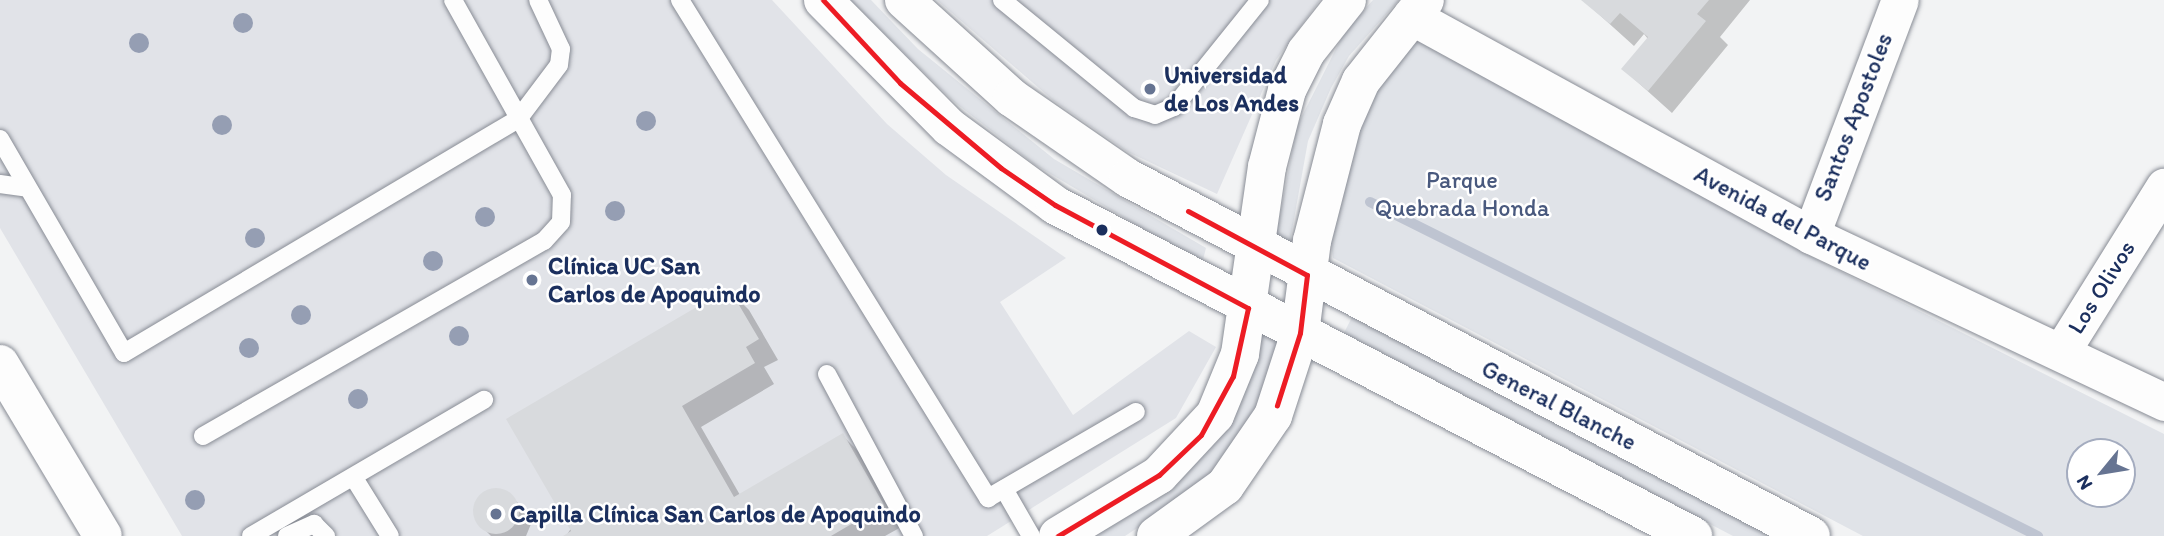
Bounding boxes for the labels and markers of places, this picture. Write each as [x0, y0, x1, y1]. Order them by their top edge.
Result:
place label: Universidad de Los Andes [1164, 61, 1298, 117]
marker: Universidad de Los Andes [1142, 81, 1158, 97]
unlabelled marker [1095, 223, 1109, 237]
place label: Clínica UC San Carlos de Apoquindo [548, 252, 762, 308]
marker: Clínica UC San Carlos de Apoquindo [522, 270, 542, 290]
place label: Capilla Clínica San Carlos de Apoquindo [510, 500, 923, 528]
marker: Capilla Clínica San Carlos de Apoquindo [488, 506, 504, 522]

